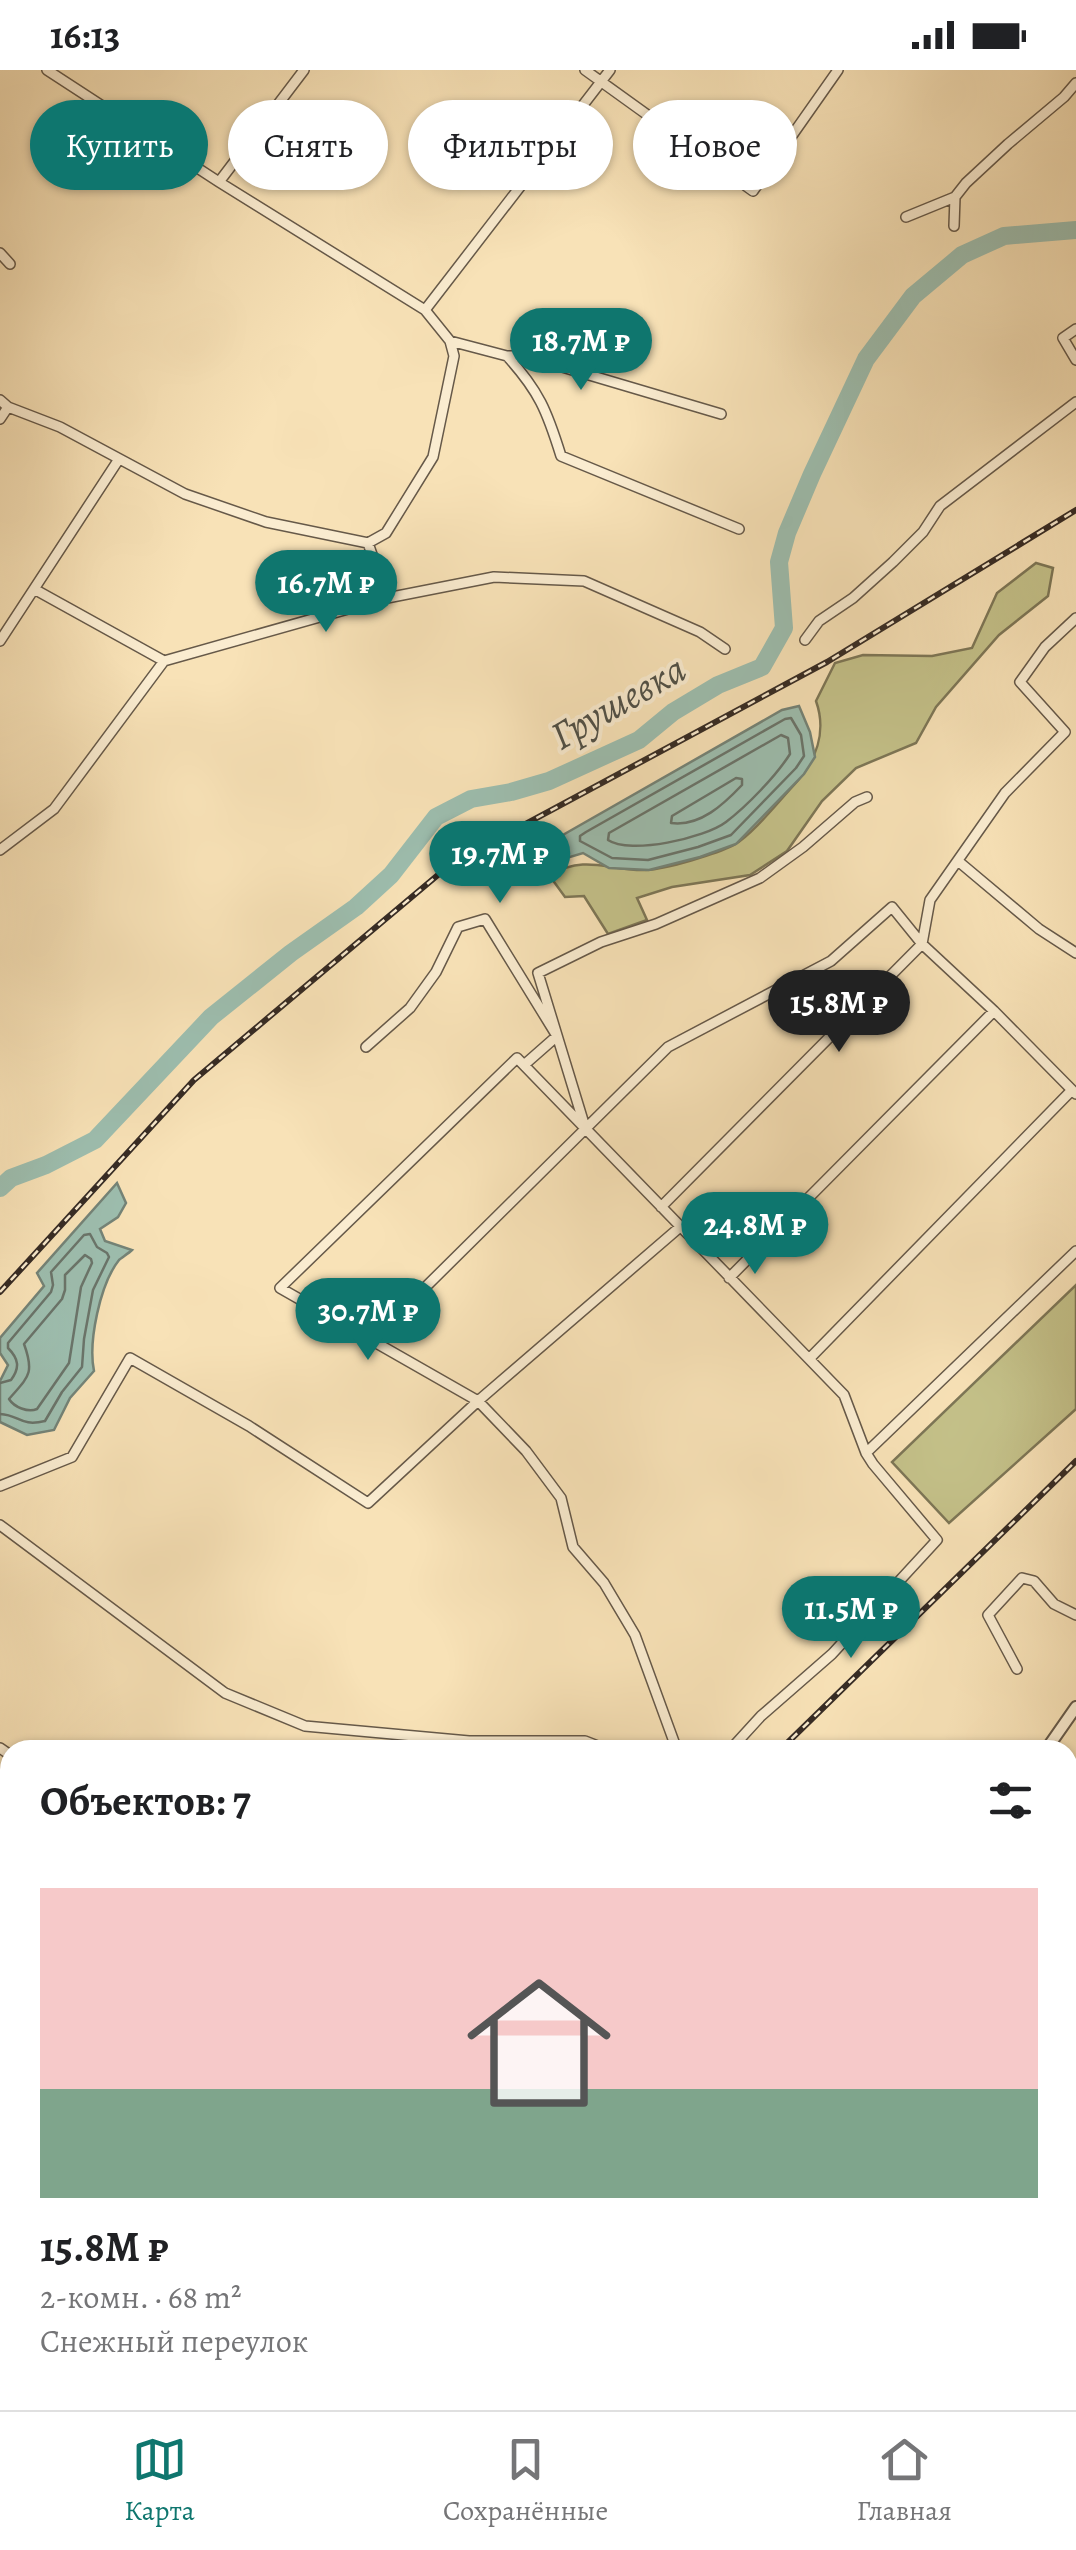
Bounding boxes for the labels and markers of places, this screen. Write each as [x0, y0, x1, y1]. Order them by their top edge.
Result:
pin: 18.7M ₽ [489, 308, 673, 393]
pin: 16.7M ₽ [234, 550, 418, 635]
pin: 19.7M ₽ [408, 821, 592, 906]
pin: 15.8M ₽ [747, 970, 931, 1055]
pin: 24.8M ₽ [663, 1192, 847, 1277]
pin: 30.7M ₽ [276, 1278, 460, 1363]
pin: 11.5M ₽ [759, 1576, 943, 1661]

